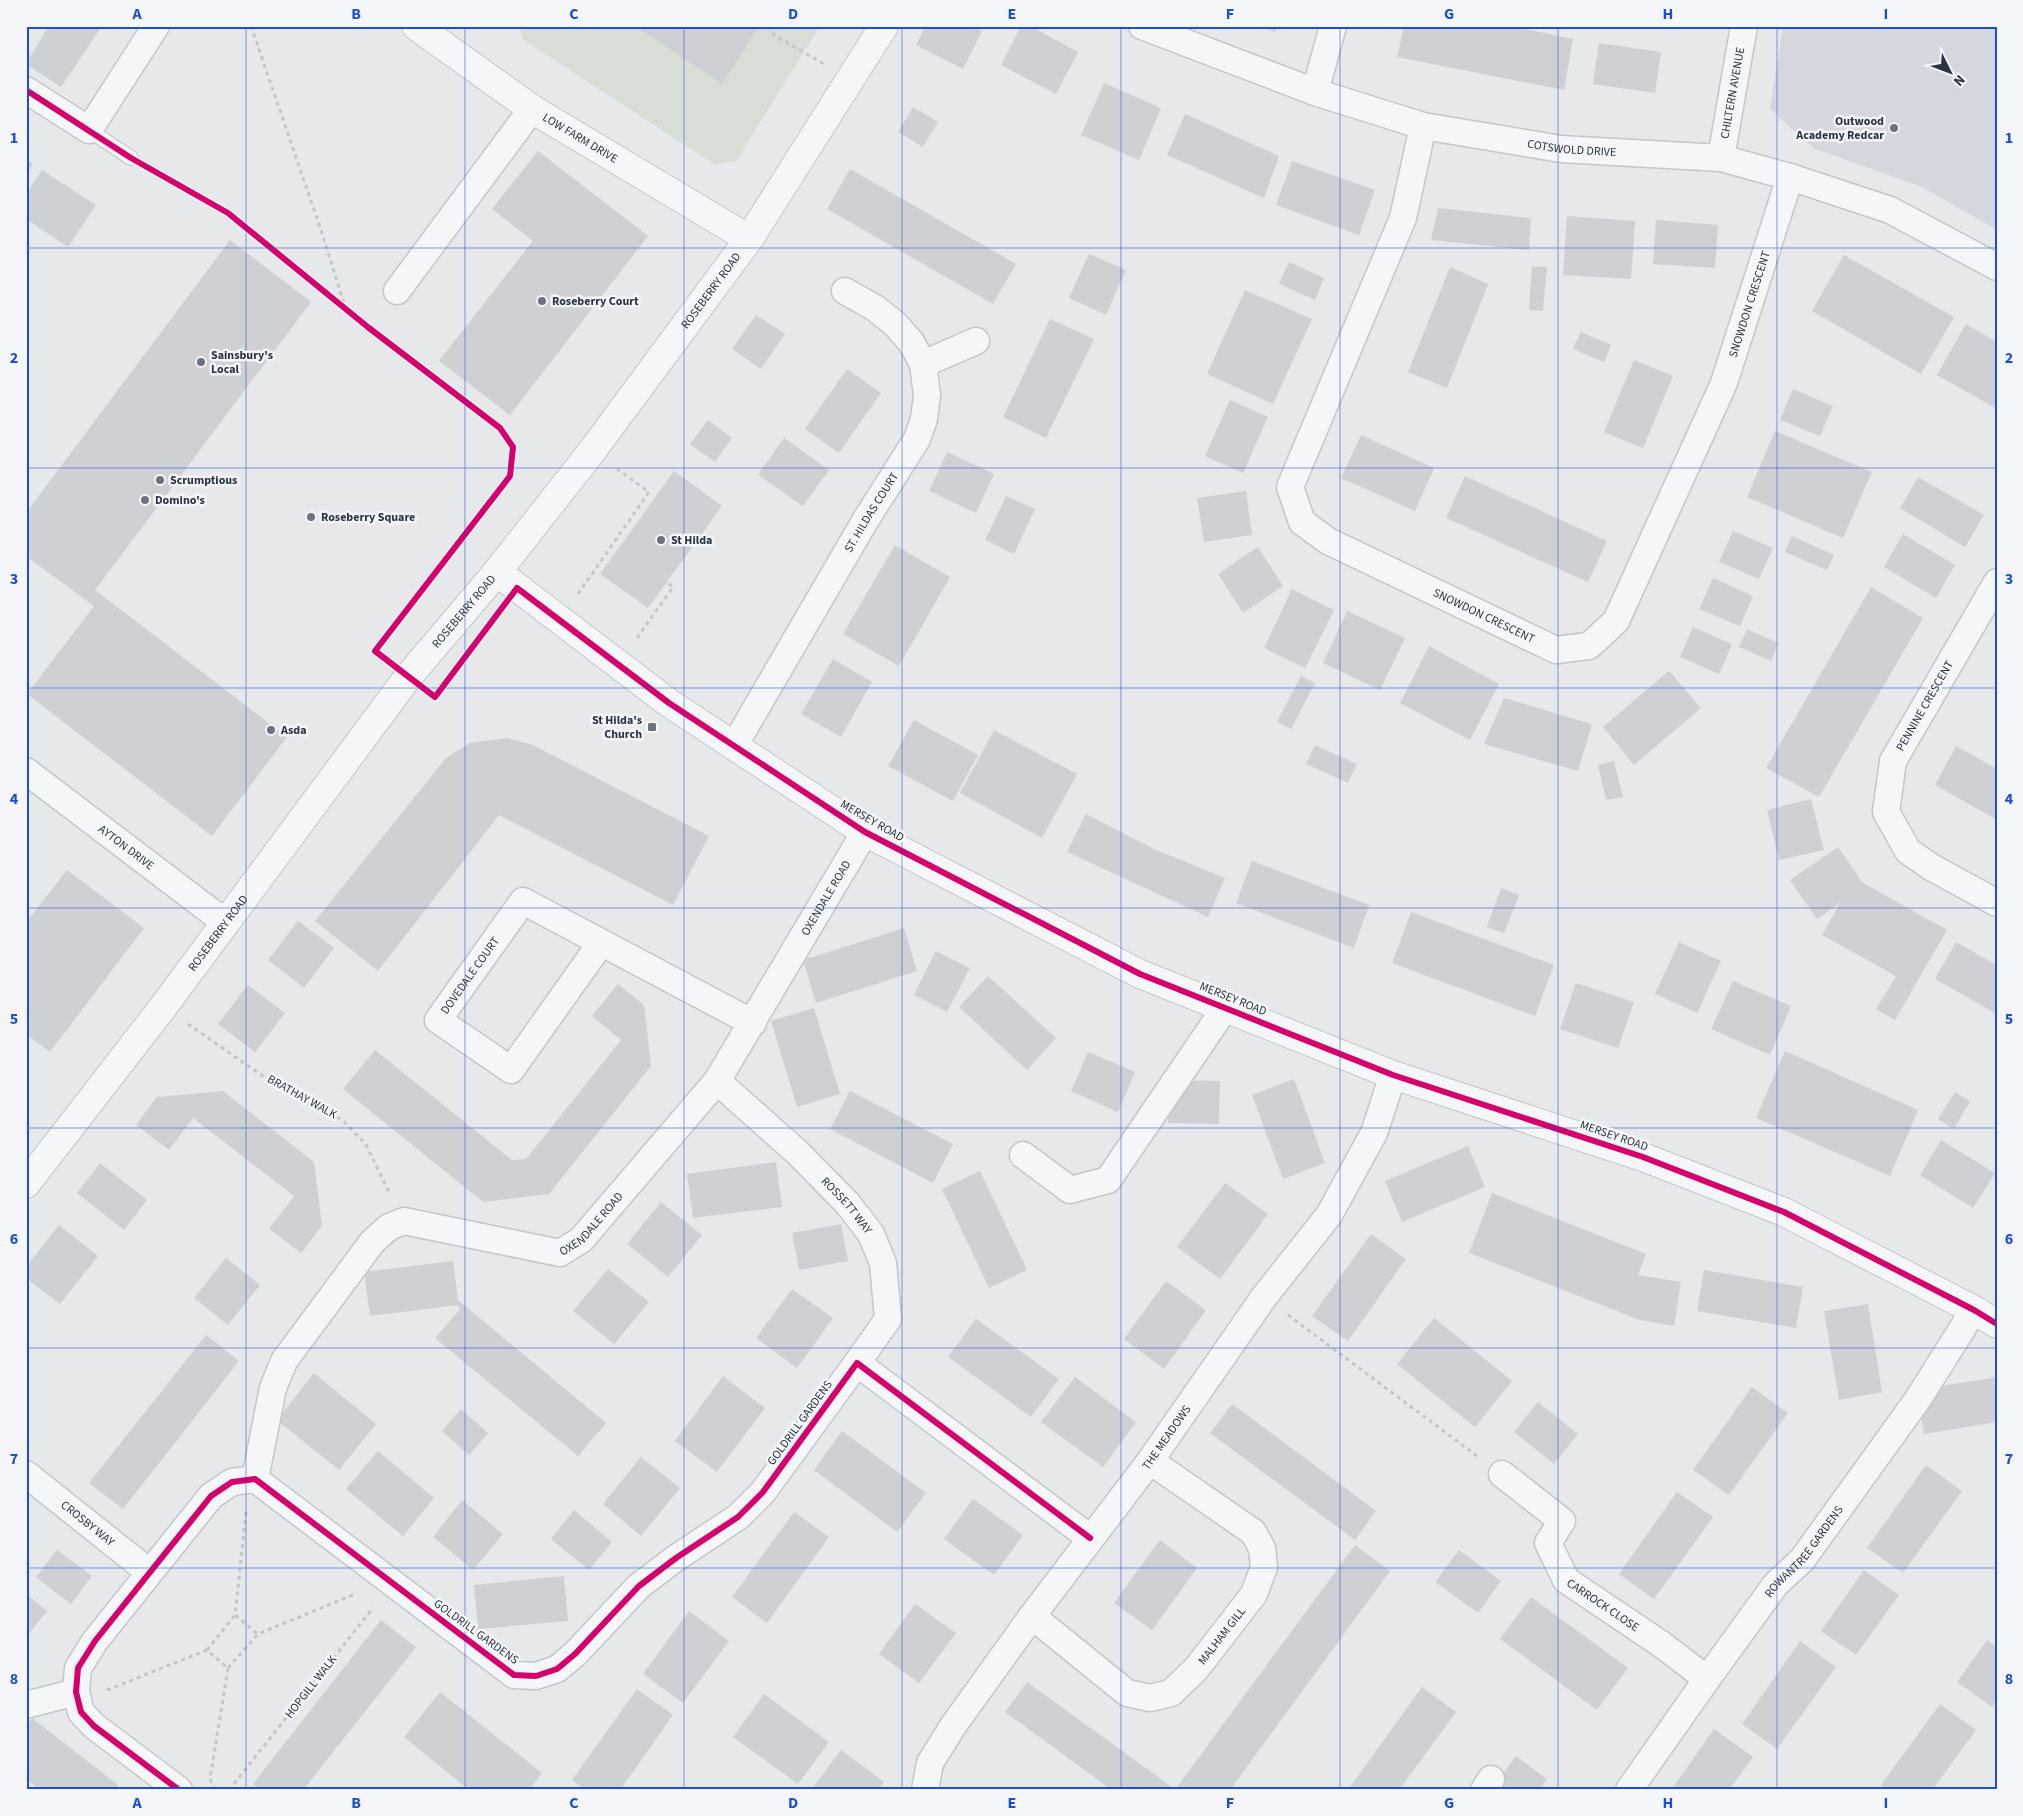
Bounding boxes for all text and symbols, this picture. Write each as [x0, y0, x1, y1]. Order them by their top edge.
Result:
text: A [131, 3, 142, 25]
text: B [351, 3, 361, 25]
text: C [569, 3, 579, 25]
text: D [788, 3, 798, 25]
text: E [1008, 3, 1016, 25]
text: F [1226, 3, 1234, 25]
text: G [1444, 3, 1454, 25]
text: H [1663, 3, 1673, 25]
text: I [1884, 3, 1888, 25]
street label: CHILTERN AVENUE [1716, 46, 1749, 140]
north arrow [1926, 48, 1976, 98]
text: N [1948, 70, 1969, 90]
street label: LOW FARM DRIVE [539, 109, 621, 167]
place label: Outwood Academy Redcar [1795, 113, 1884, 144]
marker: Outwood Academy Redcar [1888, 122, 1900, 134]
text: 1 [10, 127, 18, 149]
text: 1 [2005, 127, 2013, 149]
street label: COTSWOLD DRIVE [1526, 135, 1617, 161]
street label: SNOWDON CRESCENT [1724, 248, 1774, 360]
street label: ROSEBERRY ROAD [677, 249, 745, 332]
place label: Roseberry Court [552, 293, 639, 310]
marker: Roseberry Court [536, 295, 548, 307]
text: 2 [10, 347, 18, 369]
place label: Sainsbury's Local [211, 347, 273, 378]
text: 2 [2005, 347, 2013, 369]
marker: Sainsbury's Local [195, 356, 207, 368]
street label: ST. HILDAS COURT [840, 468, 903, 556]
place label: Scrumptious [170, 472, 237, 489]
marker: Scrumptious [154, 474, 166, 486]
place label: Domino's [155, 492, 205, 509]
marker: Domino's [139, 494, 151, 506]
place label: Roseberry Square [321, 509, 415, 526]
marker: Roseberry Square [305, 511, 317, 523]
place label: St Hilda [671, 532, 712, 549]
marker: St Hilda [655, 534, 667, 546]
text: 3 [10, 568, 18, 590]
text: 3 [2005, 568, 2013, 590]
street label: ROSEBERRY ROAD [428, 571, 500, 652]
street label: SNOWDON CRESCENT [1430, 584, 1538, 647]
street label: PENNINE CRESCENT [1892, 657, 1958, 754]
place label: St Hilda's Church [592, 712, 642, 743]
marker: St Hilda's Church [646, 721, 658, 733]
place label: Asda [280, 722, 307, 739]
marker: Asda [265, 724, 277, 736]
text: 4 [10, 788, 19, 810]
text: 4 [2005, 788, 2014, 810]
street label: MERSEY ROAD [837, 796, 907, 846]
street label: AYTON DRIVE [95, 820, 158, 874]
street label: OXENDALE ROAD [797, 857, 855, 939]
street label: ROSEBERRY ROAD [184, 891, 252, 975]
street label: DOVEDALE COURT [436, 933, 504, 1018]
street label: MERSEY ROAD [1197, 978, 1269, 1020]
text: 5 [10, 1008, 18, 1030]
text: 5 [2005, 1008, 2013, 1030]
street label: BRATHAY WALK [264, 1071, 340, 1123]
street label: MERSEY ROAD [1578, 1116, 1650, 1156]
street label: ROSSETT WAY [817, 1173, 877, 1238]
street label: OXENDALE ROAD [556, 1188, 627, 1260]
text: 6 [10, 1228, 18, 1250]
text: 6 [2005, 1228, 2013, 1250]
street label: GOLDRILL GARDENS [763, 1377, 837, 1469]
street label: THE MEADOWS [1138, 1401, 1195, 1473]
text: 7 [10, 1448, 18, 1470]
text: 7 [2005, 1448, 2013, 1470]
street label: CROSBY WAY [57, 1496, 119, 1550]
street label: ROWANTREE GARDENS [1760, 1502, 1847, 1601]
street label: CARROCK CLOSE [1563, 1574, 1643, 1636]
street label: GOLDRILL GARDENS [430, 1595, 522, 1669]
street label: MALHAM GILL [1194, 1603, 1250, 1668]
street label: HOPGILL WALK [281, 1652, 341, 1722]
text: 8 [10, 1668, 18, 1690]
text: 8 [2005, 1668, 2013, 1690]
text: A [131, 1792, 142, 1814]
text: B [351, 1792, 361, 1814]
text: C [569, 1792, 579, 1814]
text: D [788, 1792, 798, 1814]
text: E [1008, 1792, 1016, 1814]
text: F [1226, 1792, 1234, 1814]
text: G [1444, 1792, 1454, 1814]
text: H [1663, 1792, 1673, 1814]
text: I [1884, 1792, 1888, 1814]

